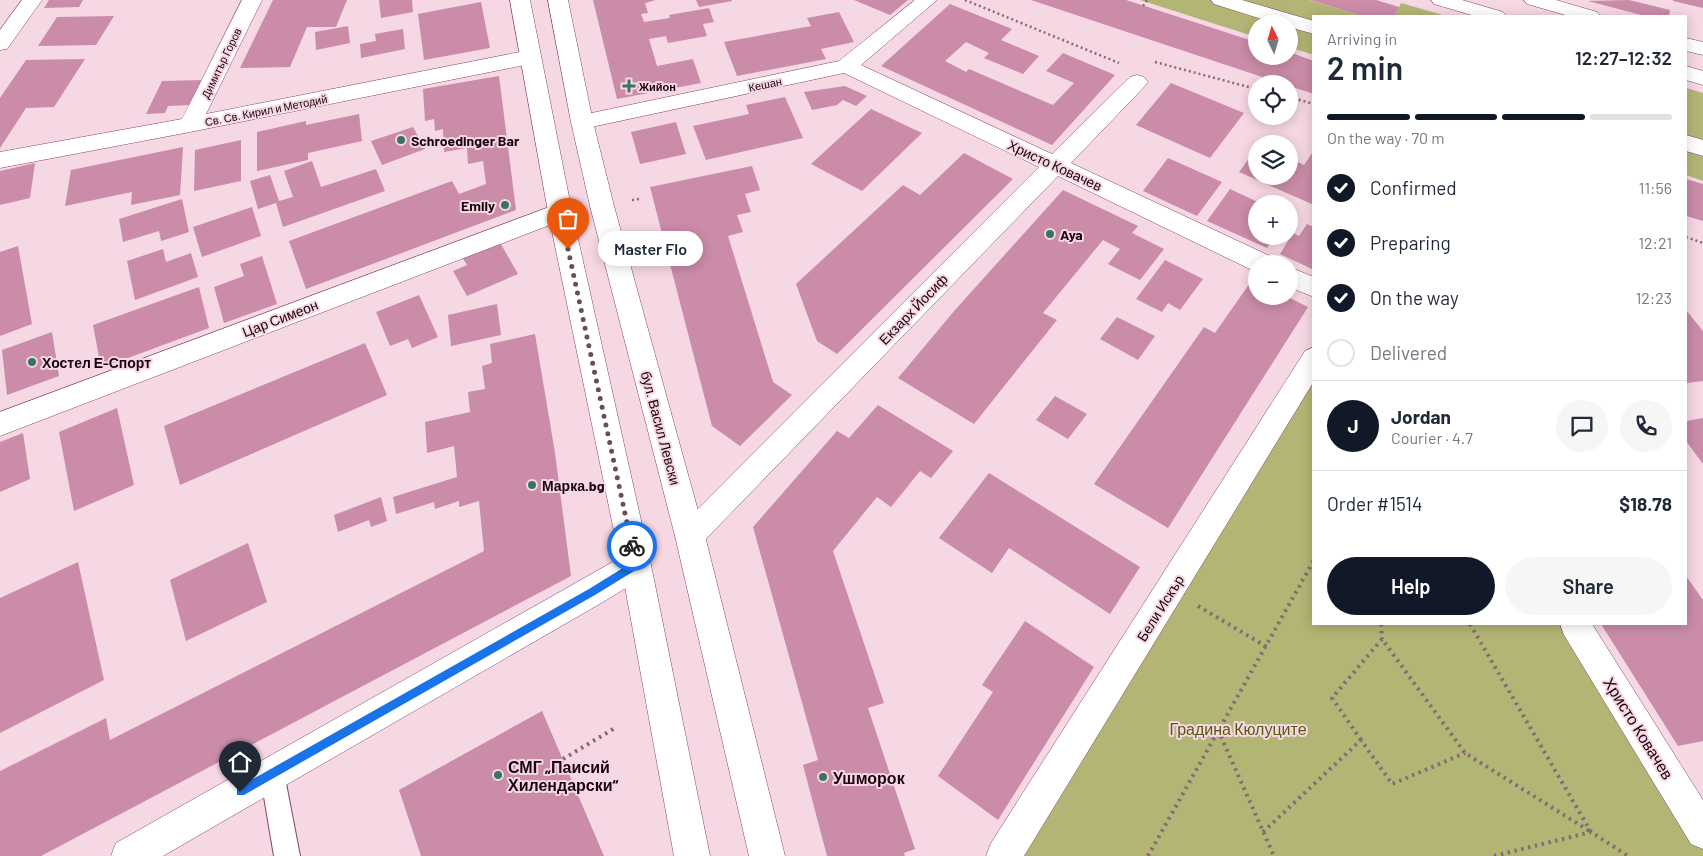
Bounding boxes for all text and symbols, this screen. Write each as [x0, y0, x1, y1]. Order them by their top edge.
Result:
north arrow [1248, 15, 1298, 65]
map controls [1248, 15, 1298, 305]
street label: Димитър Горов [198, 25, 244, 100]
text: Arriving in [1327, 29, 1397, 48]
text: 12:27–12:32 [1575, 46, 1672, 69]
text: 2 min [1327, 48, 1403, 86]
street label: Кешан [747, 74, 783, 94]
button: locate [1248, 75, 1298, 125]
marker: Жийон [623, 80, 635, 92]
place label: Жийон [638, 80, 676, 93]
street label: Св. Св. Кирил и Методий [204, 92, 328, 128]
text: On the way · 70 m [1327, 128, 1444, 147]
place label: Schroedinger Bar [411, 132, 520, 149]
marker: Schroedinger Bar [395, 134, 407, 146]
button: layers [1248, 135, 1298, 185]
street label: Христо Ковачев [1005, 136, 1105, 194]
icon: check [1327, 174, 1355, 202]
text: Confirmed [1370, 176, 1457, 199]
text: 11:56 [1639, 178, 1672, 197]
button: + [1248, 195, 1298, 245]
place label: Emily [461, 197, 495, 214]
pin [547, 198, 589, 249]
marker: Emily [499, 199, 511, 211]
icon: bag [554, 205, 582, 233]
place label: Aya [1060, 226, 1083, 243]
marker: Aya [1044, 228, 1056, 240]
icon: check [1327, 229, 1355, 257]
text: Preparing [1370, 231, 1451, 254]
callout: Master Flo [598, 232, 703, 266]
text: 12:21 [1638, 233, 1672, 252]
text: Master Flo [614, 239, 687, 258]
button: − [1248, 255, 1298, 305]
street label: Екзарх Йосиф [875, 270, 951, 348]
icon: check [1327, 284, 1355, 312]
text: On the way [1370, 286, 1459, 309]
text: 12:23 [1636, 288, 1672, 307]
street label: Цар Симеон [240, 296, 320, 340]
text: Delivered [1370, 341, 1447, 364]
place label: Хостел Е-Спорт [42, 354, 151, 371]
marker: Хостел Е-Спорт [26, 356, 38, 368]
street label: бул. Васил Левски [638, 369, 684, 487]
button: chat [1556, 400, 1608, 452]
button: phone [1620, 400, 1672, 452]
text: Jordan [1391, 405, 1451, 428]
text: J [1347, 414, 1359, 437]
text: Courier · 4.7 [1391, 428, 1473, 447]
place label: Марка.bg [542, 477, 605, 494]
marker: Марка.bg [526, 479, 538, 491]
text: Order #1514 [1327, 492, 1422, 515]
text: $18.78 [1619, 492, 1672, 515]
courier [607, 521, 657, 571]
icon: bike [618, 532, 646, 560]
button: Help [1327, 557, 1495, 615]
button: Share [1505, 557, 1672, 615]
street label: Бели Искър [1133, 572, 1187, 644]
street label: Христо Ковачев [1600, 674, 1678, 782]
park label: Градина Кюлуците [1169, 719, 1307, 738]
pin [219, 741, 261, 792]
icon: home [226, 748, 254, 776]
place label: СМГ „Паисий Хилендарски“ [508, 757, 619, 794]
place label: Ушморок [833, 768, 906, 787]
marker: СМГ „Паисий Хилендарски“ [492, 769, 504, 781]
marker: Ушморок [817, 771, 829, 783]

